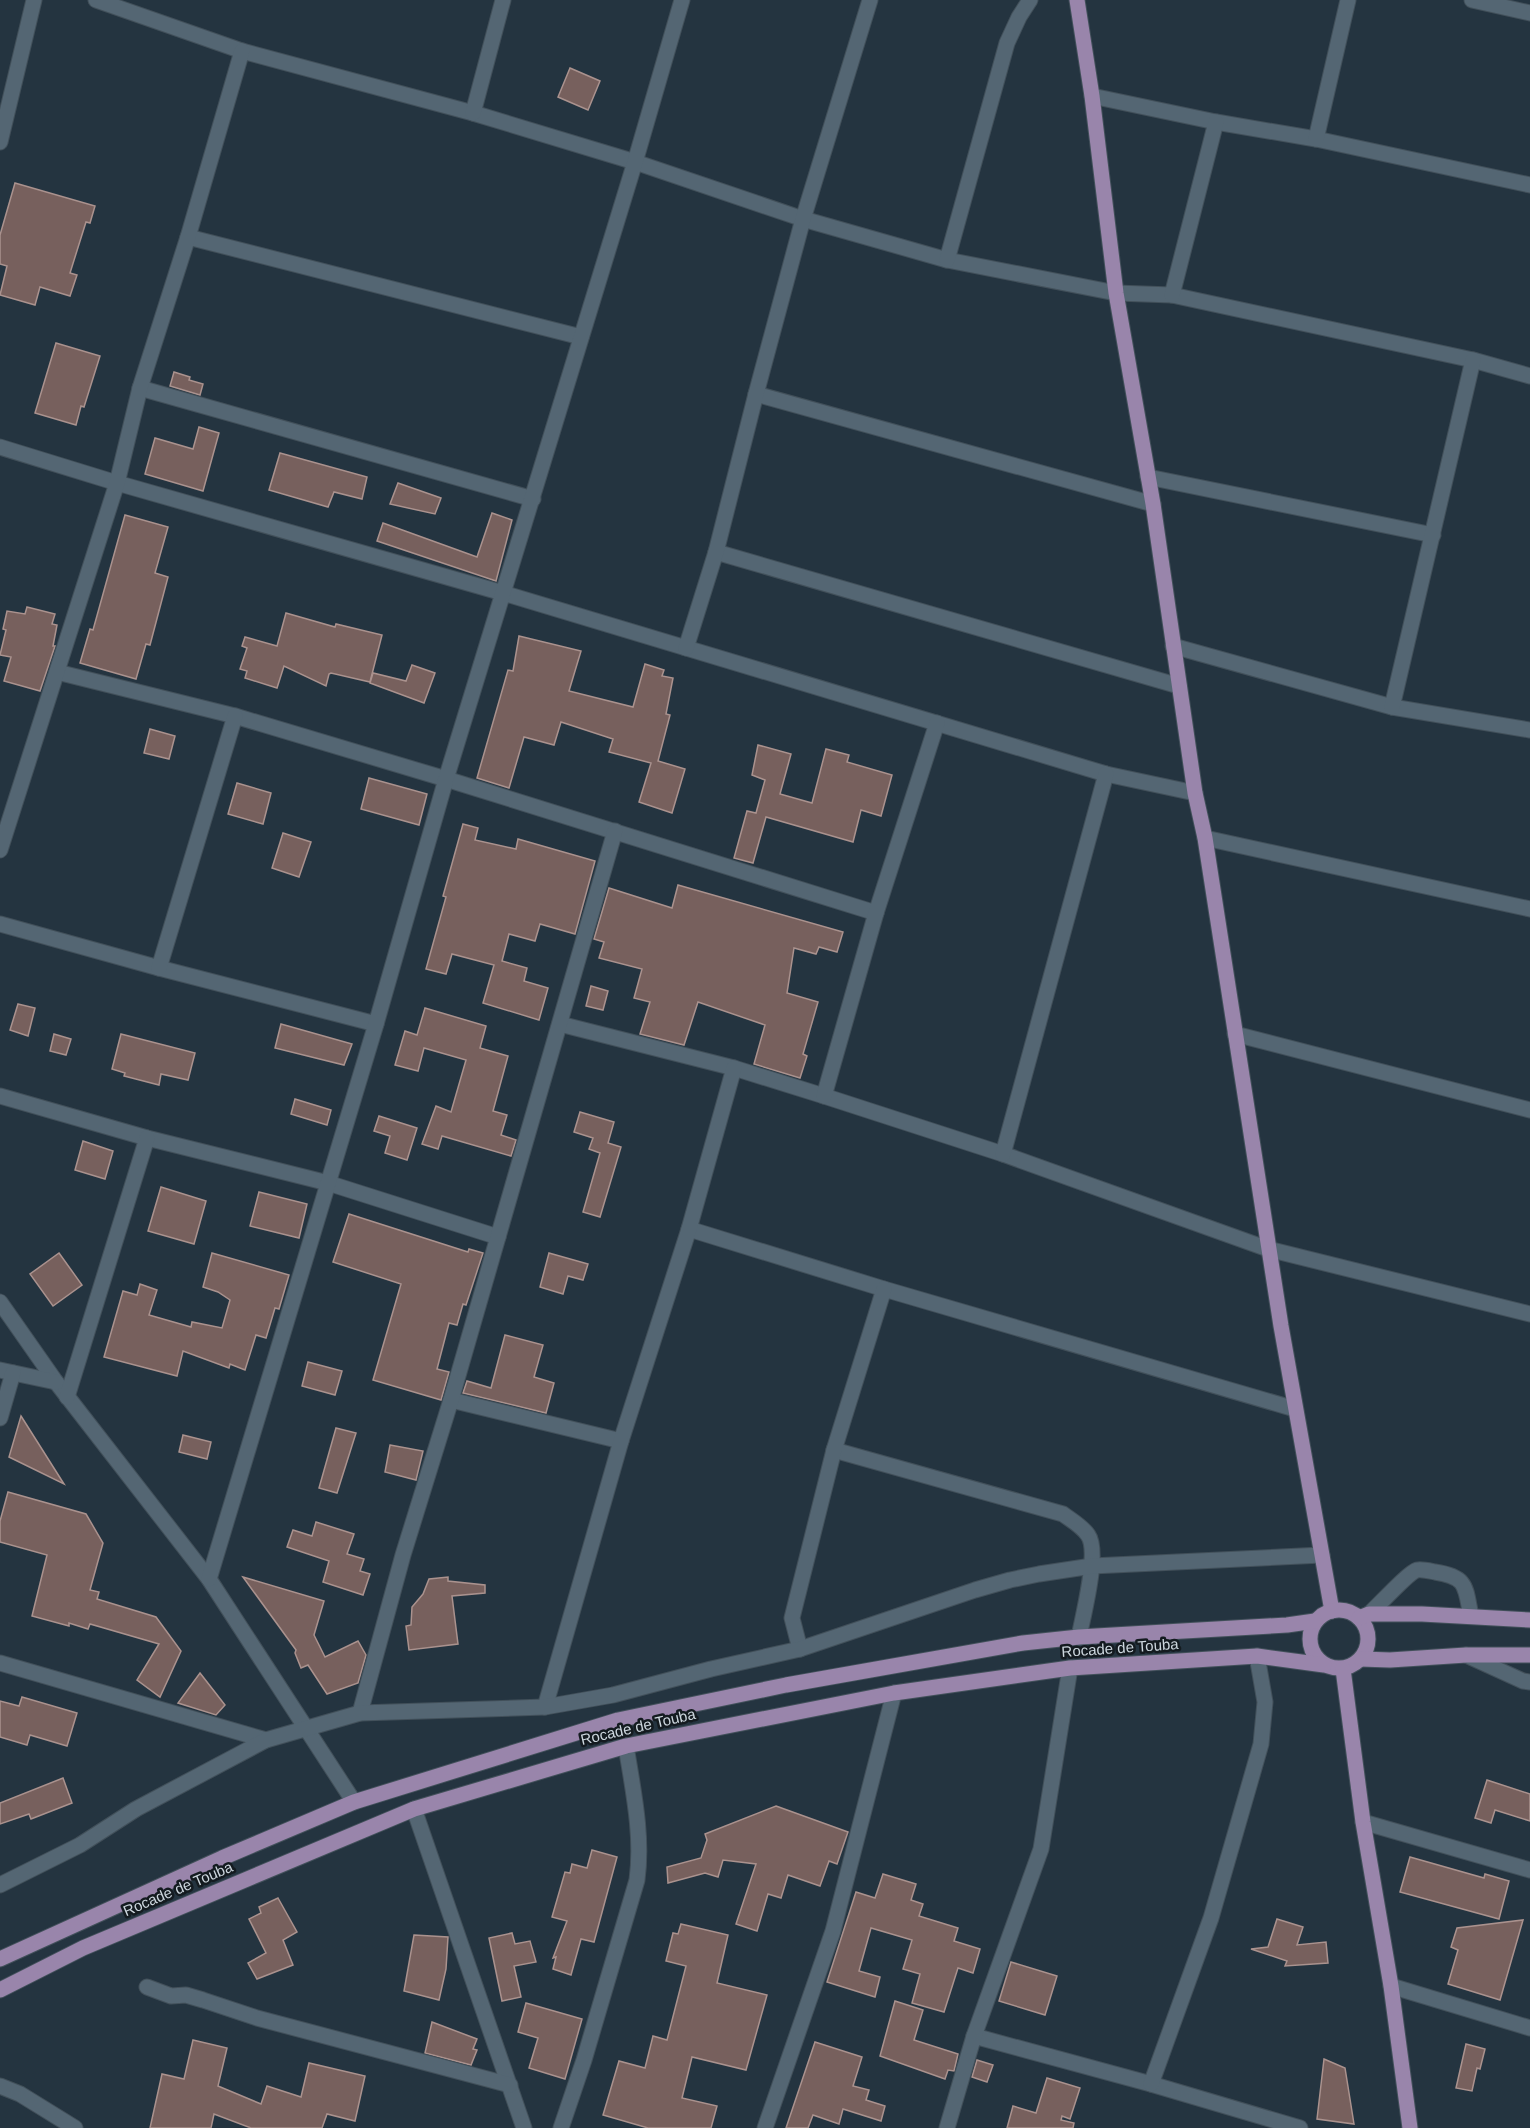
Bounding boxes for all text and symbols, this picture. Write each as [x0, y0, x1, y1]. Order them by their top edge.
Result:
street label: Rocade de Touba [1061, 1635, 1180, 1660]
street label: Rocade de Touba [579, 1705, 698, 1748]
street label: Rocade de Touba [120, 1858, 236, 1919]

